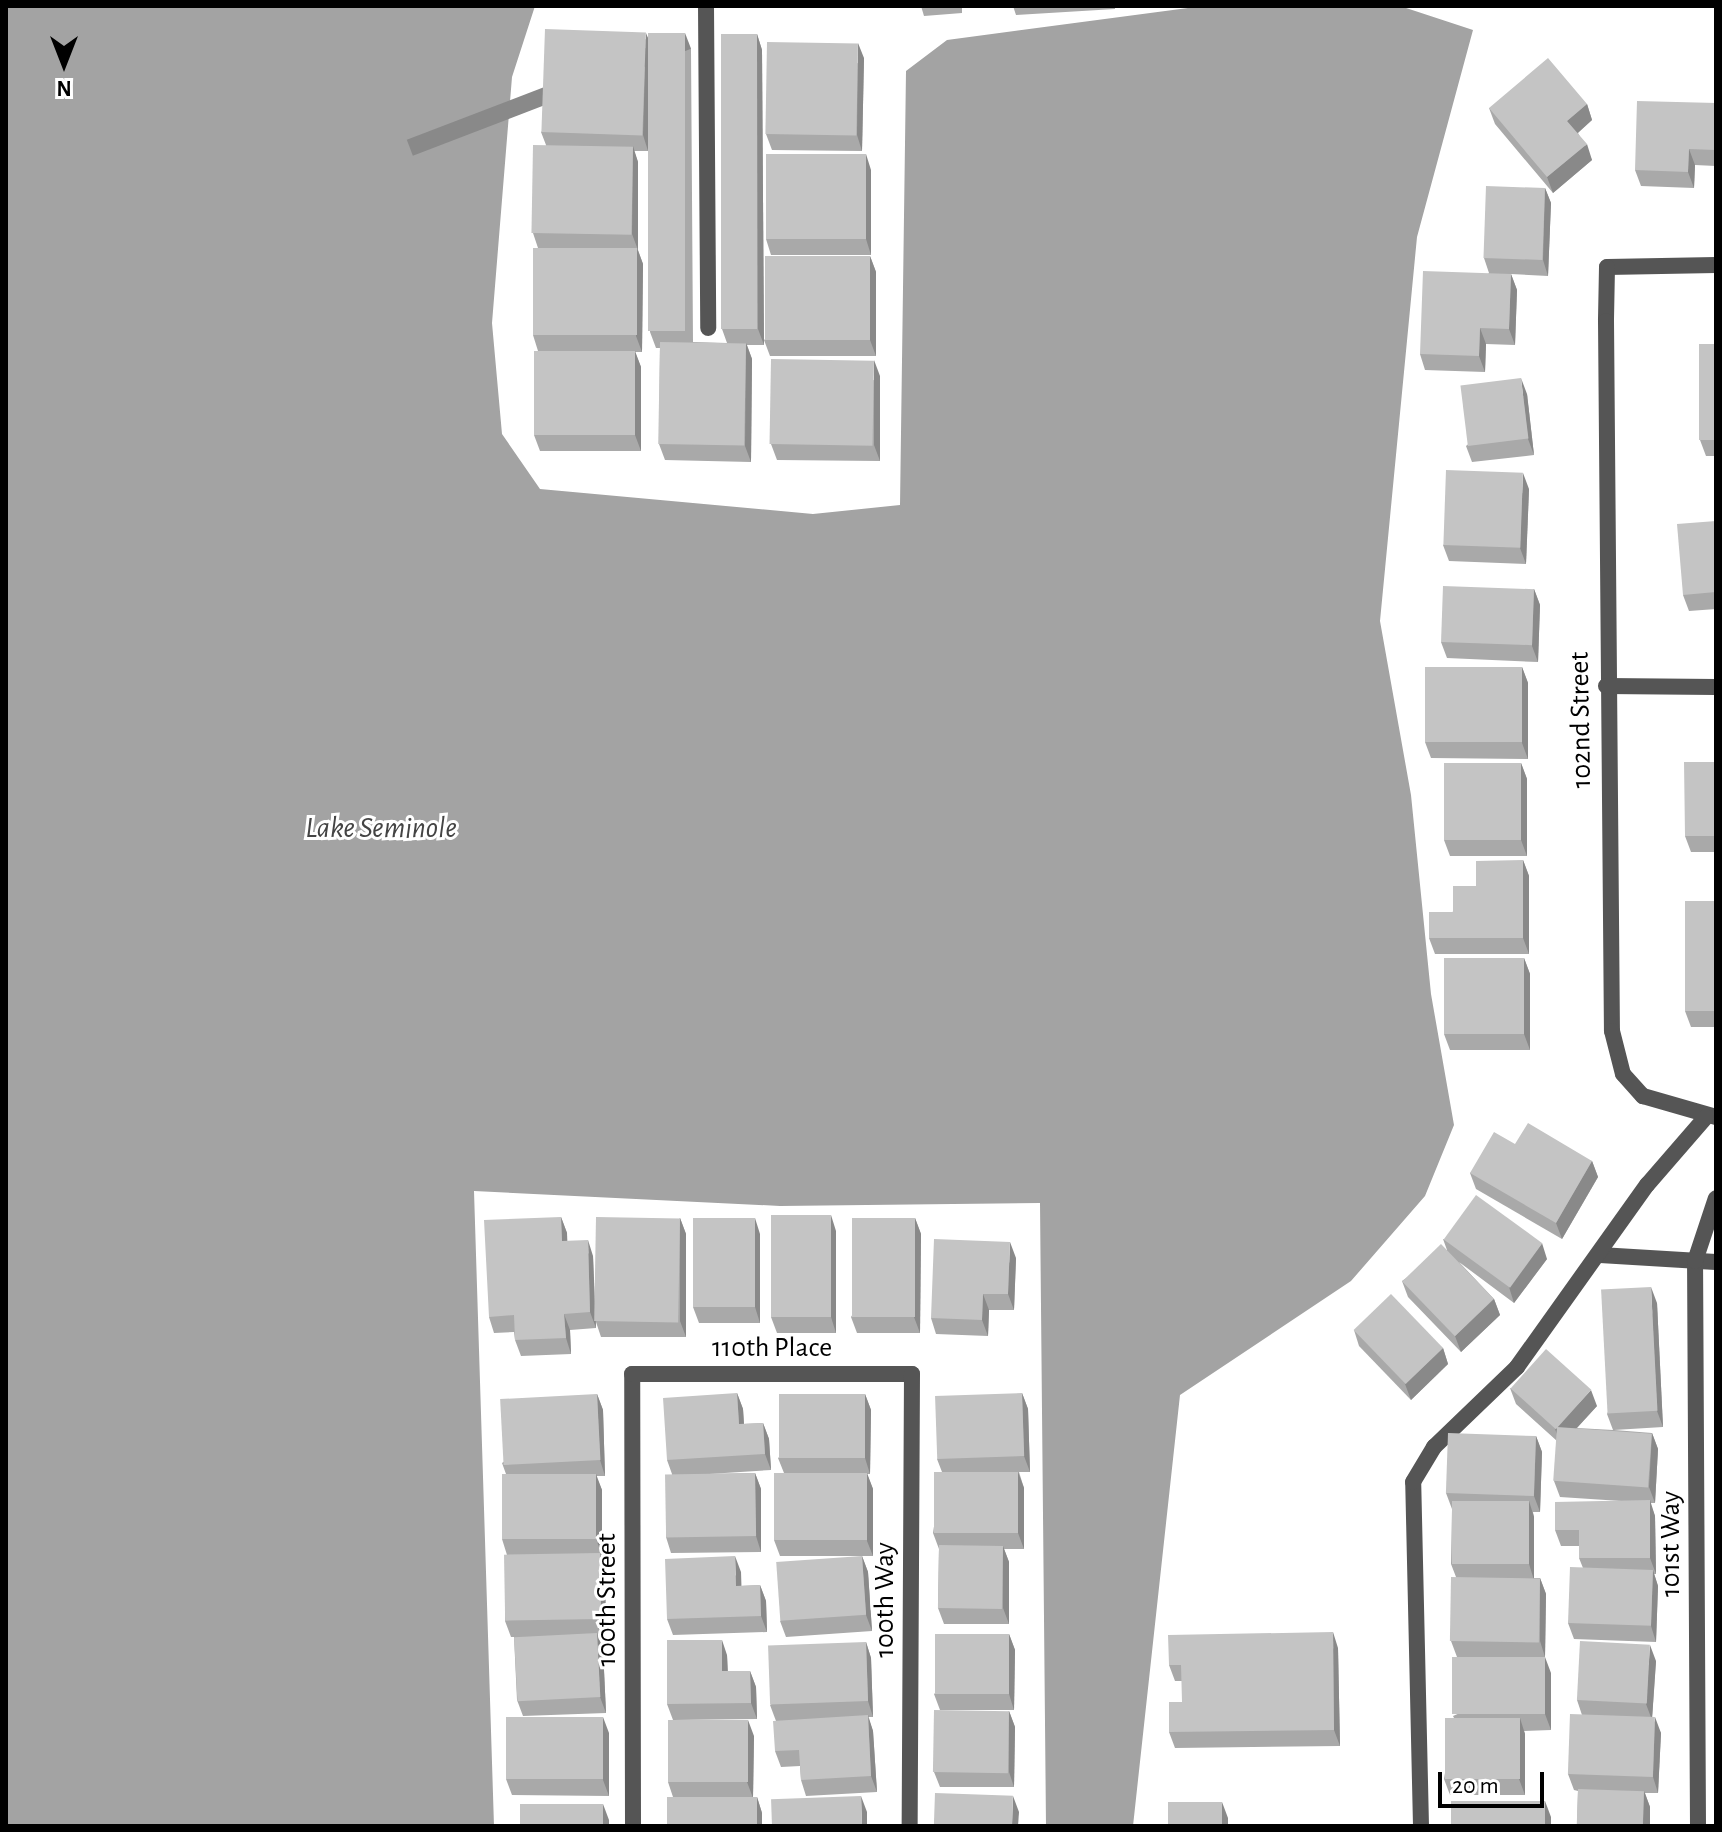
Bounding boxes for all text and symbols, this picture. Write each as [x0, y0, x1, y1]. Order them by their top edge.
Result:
north arrow [24, 24, 104, 104]
text: N [56, 77, 72, 99]
street label: 102nd Street [1563, 651, 1599, 789]
water label: Lake Seminole [305, 810, 457, 846]
street label: 110th Place [712, 1331, 832, 1365]
street label: 101st Way [1654, 1491, 1688, 1597]
street label: 100th Street [590, 1533, 624, 1667]
street label: 100th Way [868, 1542, 902, 1658]
scale bar [1442, 1756, 1548, 1806]
text: 20 m [1452, 1774, 1499, 1798]

